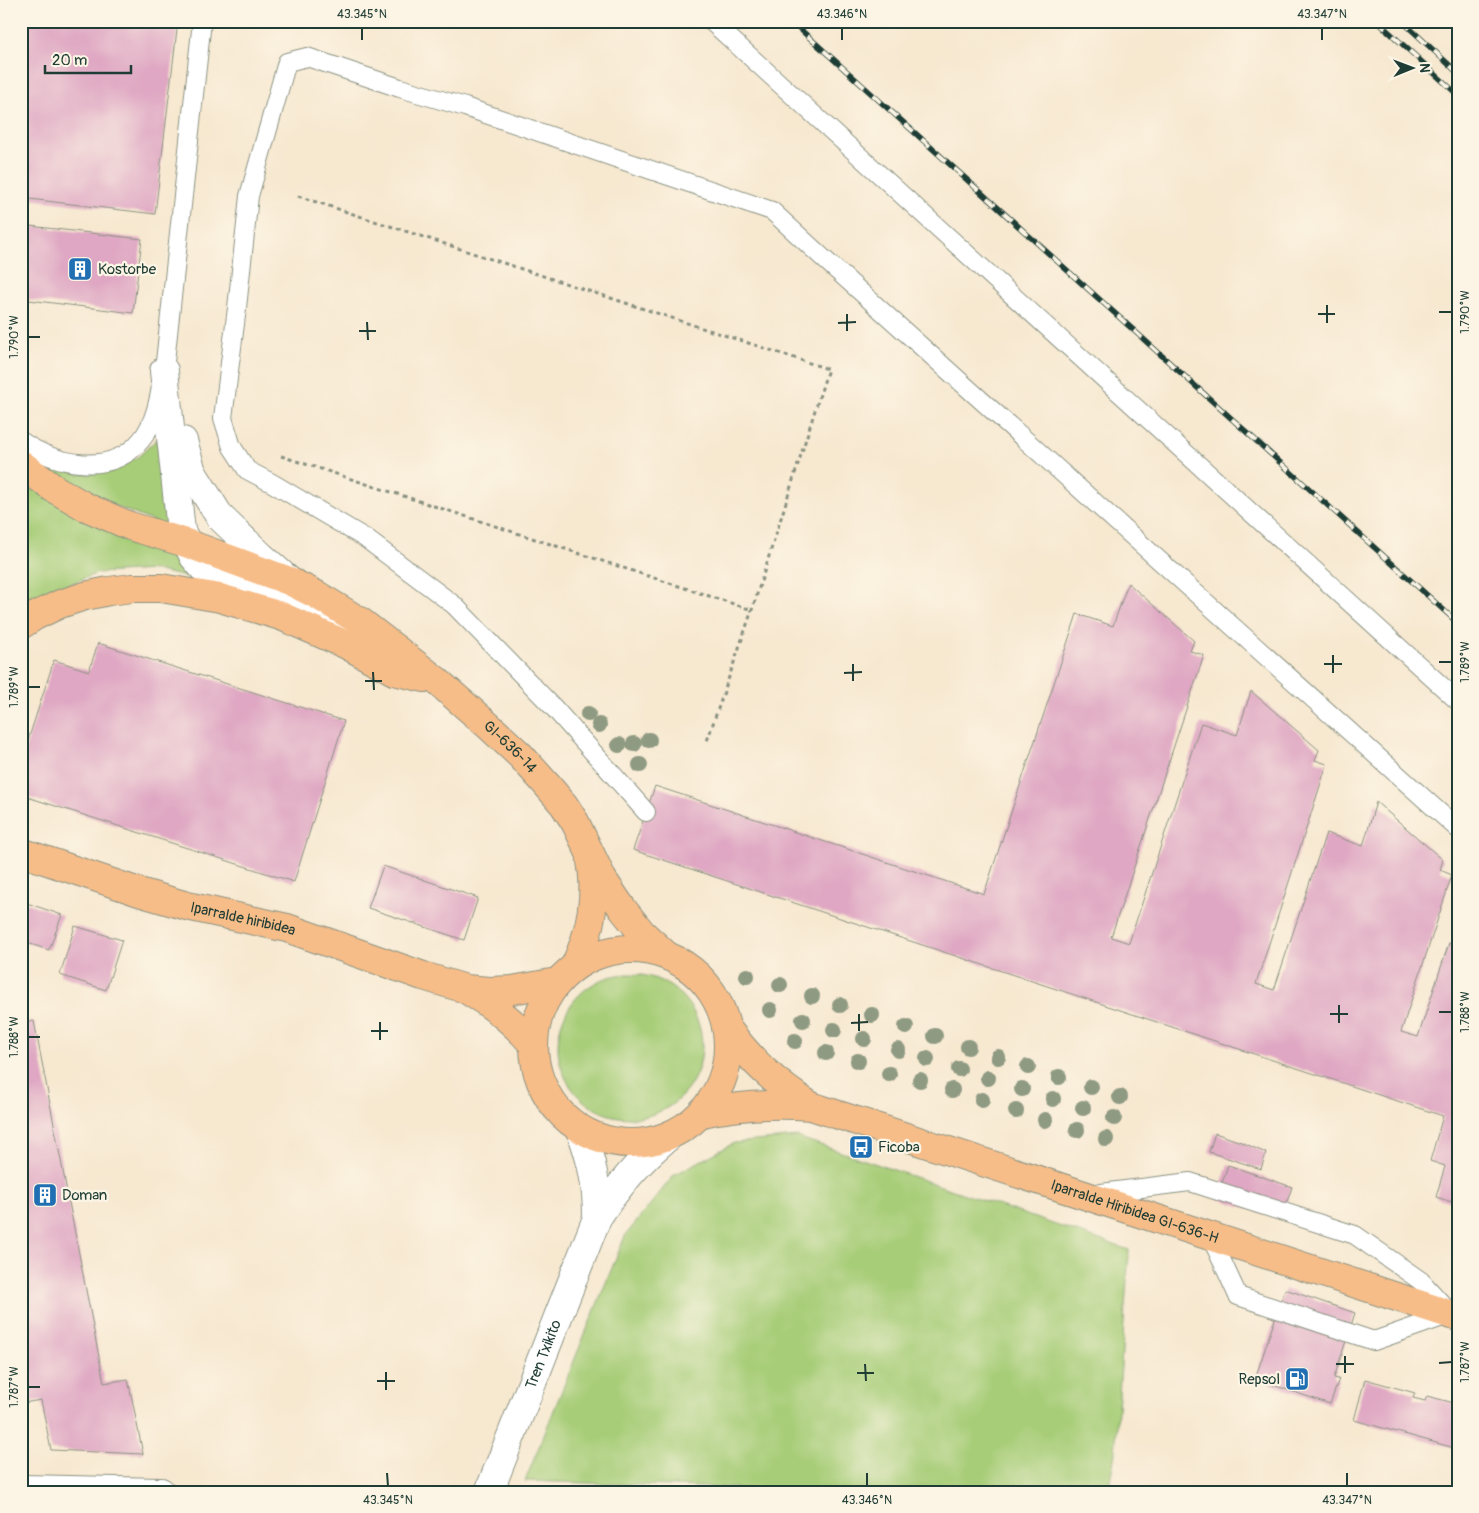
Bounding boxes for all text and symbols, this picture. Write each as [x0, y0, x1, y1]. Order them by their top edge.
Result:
text: 43.345°N [337, 7, 387, 22]
text: 43.346°N [817, 7, 867, 22]
text: 43.347°N [1297, 7, 1347, 22]
scale bar [45, 42, 131, 74]
north arrow [1386, 42, 1436, 92]
text: 20 m [52, 51, 87, 70]
text: N [1416, 63, 1433, 73]
building icon: Kostorbe [67, 256, 93, 282]
place label: Kostorbe [98, 260, 157, 279]
text: 1.790°W [1458, 290, 1473, 334]
text: 1.790°W [7, 315, 22, 359]
text: 1.789°W [1458, 641, 1473, 683]
text: 1.789°W [7, 666, 22, 708]
street label: GI-636-14 [480, 716, 541, 777]
street label: Iparralde hiribidea [188, 897, 298, 940]
text: 1.788°W [1458, 991, 1473, 1033]
text: 1.788°W [7, 1016, 22, 1058]
bus stop icon: Ficoba [848, 1134, 874, 1160]
place label: Ficoba [878, 1138, 920, 1157]
street label: Iparralde Hiribidea GI-636-H [1048, 1175, 1221, 1248]
building icon: Doman [32, 1182, 58, 1208]
place label: Doman [62, 1186, 107, 1205]
street label: Tren Txikito [521, 1317, 565, 1392]
text: 1.787°W [1458, 1341, 1473, 1383]
text: 1.787°W [7, 1366, 22, 1408]
fuel station icon: Repsol [1284, 1366, 1310, 1392]
place label: Repsol [1239, 1370, 1280, 1389]
text: 43.345°N [363, 1493, 413, 1508]
text: 43.346°N [842, 1493, 892, 1508]
text: 43.347°N [1322, 1493, 1372, 1508]

